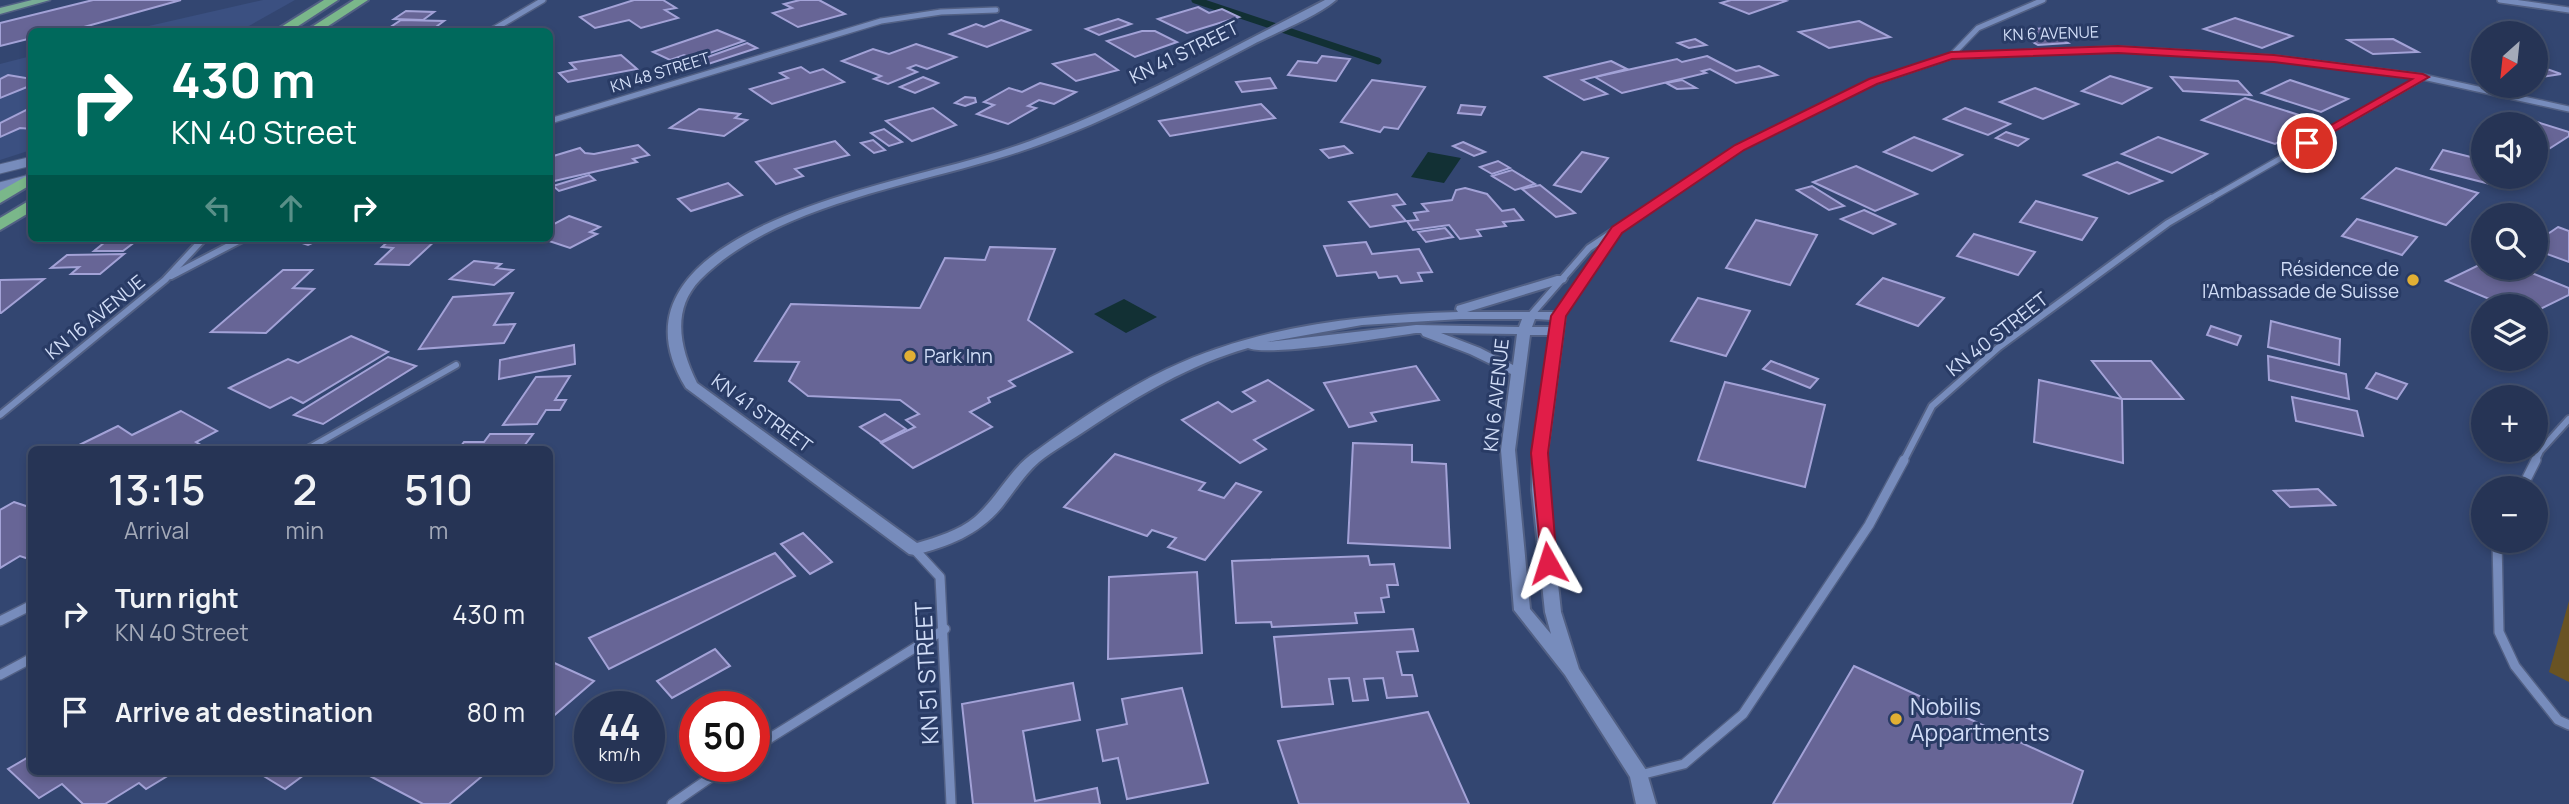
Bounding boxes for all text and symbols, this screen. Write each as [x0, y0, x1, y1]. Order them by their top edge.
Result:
street label: KN 41 STREET [1125, 14, 1244, 90]
street label: KN 6 AVENUE [2003, 20, 2099, 46]
north arrow [2471, 21, 2548, 98]
map controls [2471, 21, 2548, 553]
text: 430 m [171, 46, 315, 113]
street label: KN 48 STREET [608, 46, 713, 98]
icon: right [56, 56, 147, 147]
text: KN 40 Street [171, 110, 357, 154]
button: sound [2471, 112, 2548, 189]
pin [2277, 113, 2337, 173]
icon: arrive [2288, 124, 2326, 162]
icon: left [199, 189, 237, 227]
icon: ahead [272, 189, 310, 227]
icon: right [345, 189, 383, 227]
button: search [2471, 203, 2548, 280]
place label: Résidence de l'Ambassade de Suisse [2202, 256, 2399, 304]
street label: KN 16 AVENUE [40, 269, 150, 365]
marker: Résidence de l'Ambassade de Suisse [2405, 272, 2421, 288]
street label: KN 40 STREET [1941, 286, 2054, 382]
button: layers [2471, 294, 2548, 371]
street label: KN 6 AVENUE [1477, 337, 1515, 453]
place label: Park Inn [924, 343, 993, 369]
marker: Park Inn [902, 348, 918, 364]
street label: KN 41 STREET [706, 368, 818, 459]
button: + [2471, 385, 2548, 462]
text: 13:15 [108, 460, 206, 518]
text: 2 [292, 460, 317, 518]
text: 510 [404, 460, 473, 518]
button: − [2471, 476, 2548, 553]
text: Arrival [124, 514, 190, 546]
text: min [285, 514, 324, 546]
text: m [429, 514, 448, 546]
position arrow [1511, 526, 1585, 600]
text: Turn right [115, 580, 239, 616]
icon: right [56, 595, 94, 633]
text: 430 m [452, 596, 525, 632]
street label: KN 51 STREET [906, 600, 946, 745]
text: KN 40 Street [115, 616, 249, 648]
place label: Nobilis Appartments [1910, 690, 2050, 748]
speed limit sign: 50 [679, 691, 770, 782]
icon: arrive [56, 693, 94, 731]
text: Arrive at destination [115, 694, 373, 730]
text: 80 m [467, 694, 525, 730]
text: 44 [598, 703, 641, 751]
marker: Nobilis Appartments [1888, 711, 1904, 727]
text: km/h [599, 742, 640, 766]

